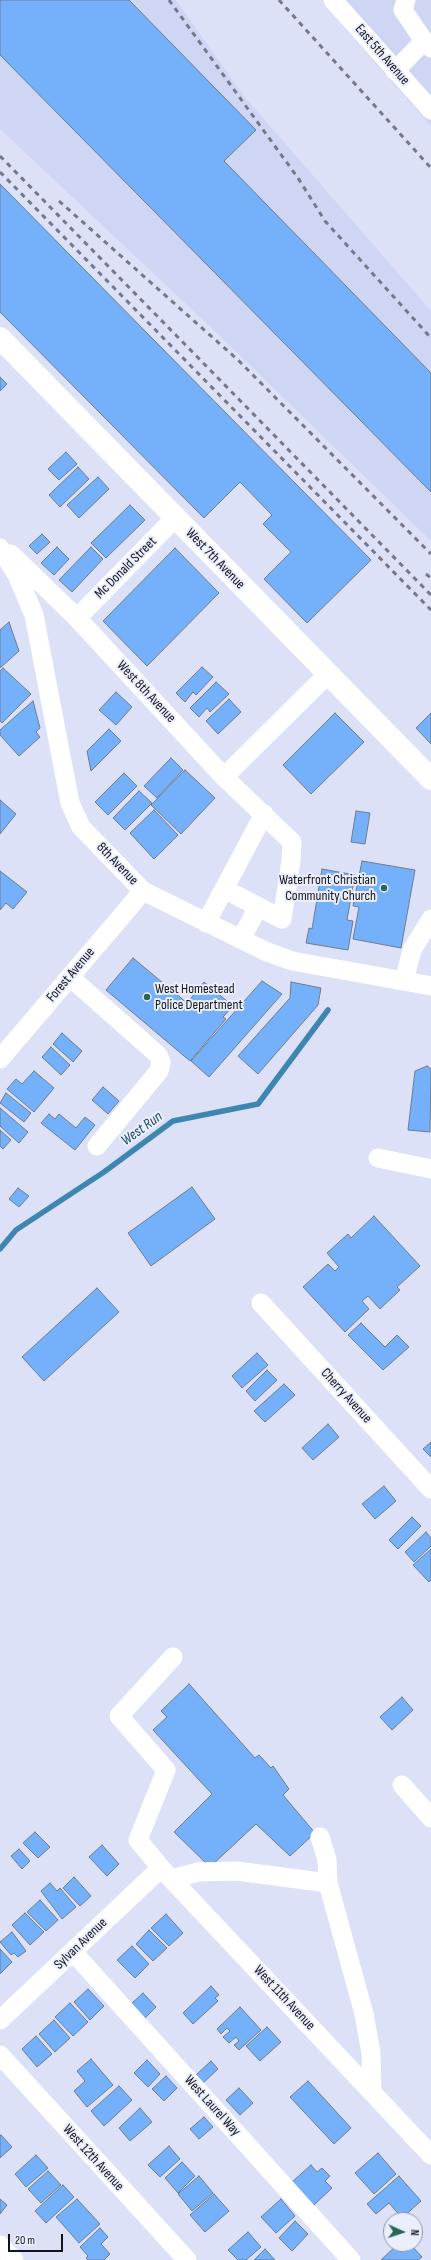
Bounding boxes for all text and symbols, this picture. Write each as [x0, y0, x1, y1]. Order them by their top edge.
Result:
street label: East 5th Avenue [351, 21, 413, 89]
street label: West 7th Avenue [182, 525, 248, 593]
street label: Mc Donald Street [92, 534, 160, 602]
street label: West 8th Avenue [113, 657, 179, 727]
street label: 8th Avenue [93, 839, 141, 889]
place label: Waterfront Christian Community Church [279, 872, 376, 904]
marker: Waterfront Christian Community Church [379, 883, 389, 893]
street label: Forest Avenue [43, 944, 99, 1006]
place label: West Homestead Police Department [155, 981, 243, 1014]
marker: West Homestead Police Department [142, 992, 152, 1002]
water label: West Run [118, 1108, 166, 1150]
street label: Cherry Avenue [317, 1365, 375, 1427]
street label: Sylvan Avenue [51, 1915, 111, 1973]
street label: West 11th Avenue [250, 1962, 318, 2034]
street label: West Laurel Way [180, 2072, 244, 2140]
street label: West 12th Avenue [59, 2121, 127, 2195]
north arrow [383, 2212, 423, 2252]
scale bar [10, 2226, 65, 2252]
text: N [408, 2229, 421, 2236]
text: 20 m [15, 2233, 35, 2248]

